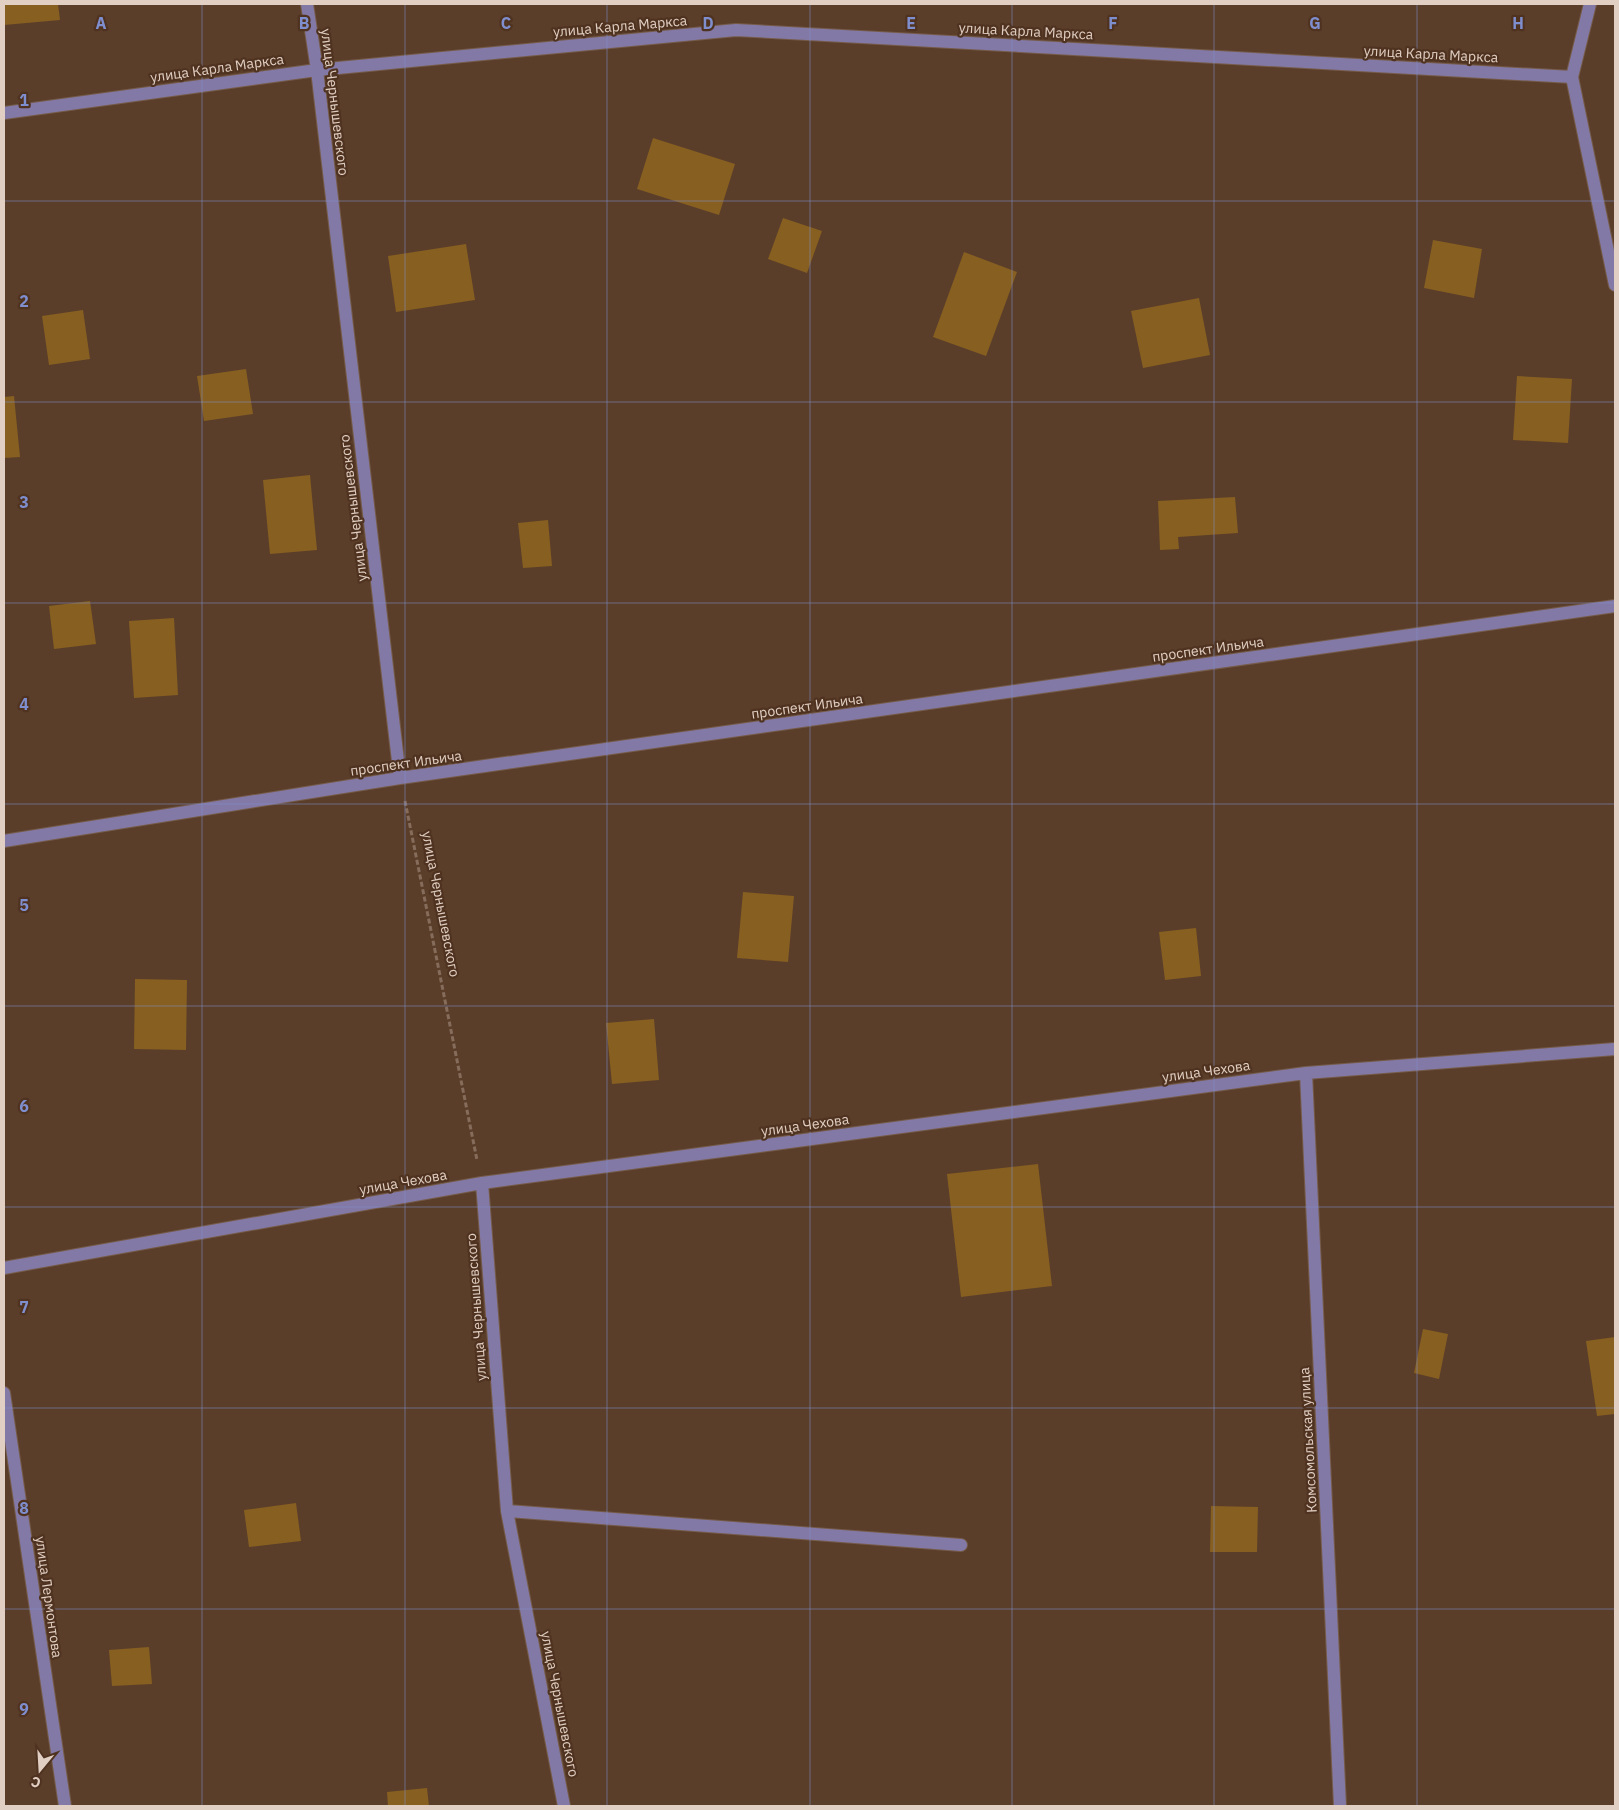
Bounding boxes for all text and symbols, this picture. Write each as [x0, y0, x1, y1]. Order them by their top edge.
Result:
street label: улица Карла Маркса [552, 11, 688, 41]
text: A [96, 13, 107, 33]
text: B [299, 13, 310, 33]
text: C [501, 13, 511, 33]
text: D [702, 13, 714, 33]
text: E [906, 13, 916, 33]
text: F [1108, 13, 1118, 33]
text: G [1309, 13, 1321, 33]
text: H [1512, 13, 1524, 33]
street label: улица Карла Маркса [958, 18, 1094, 44]
street label: улица Чернышевского [317, 27, 353, 177]
street label: улица Карла Маркса [1363, 41, 1499, 67]
street label: улица Карла Маркса [149, 50, 285, 86]
text: 1 [19, 90, 29, 110]
text: 2 [19, 291, 29, 311]
street label: улица Чернышевского [335, 433, 371, 583]
text: 3 [19, 492, 29, 512]
street label: проспект Ильича [1151, 632, 1266, 666]
street label: проспект Ильича [750, 689, 865, 723]
text: 4 [19, 694, 29, 714]
street label: проспект Ильича [349, 746, 464, 780]
street label: улица Чернышевского [418, 830, 464, 979]
text: 5 [19, 895, 29, 915]
street label: улица Чехова [1161, 1056, 1252, 1086]
text: 6 [19, 1096, 29, 1116]
street label: улица Чехова [760, 1110, 851, 1140]
street label: улица Чехова [358, 1165, 449, 1199]
street label: улица Чернышевского [462, 1232, 490, 1381]
text: 7 [19, 1297, 29, 1317]
street label: Комсомольская улица [1295, 1366, 1321, 1513]
text: 8 [19, 1498, 29, 1518]
street label: улица Лермонтова [32, 1535, 67, 1660]
street label: улица Чернышевского [537, 1630, 583, 1779]
text: 9 [19, 1699, 29, 1719]
north arrow [15, 1745, 65, 1795]
text: С [29, 1772, 43, 1792]

